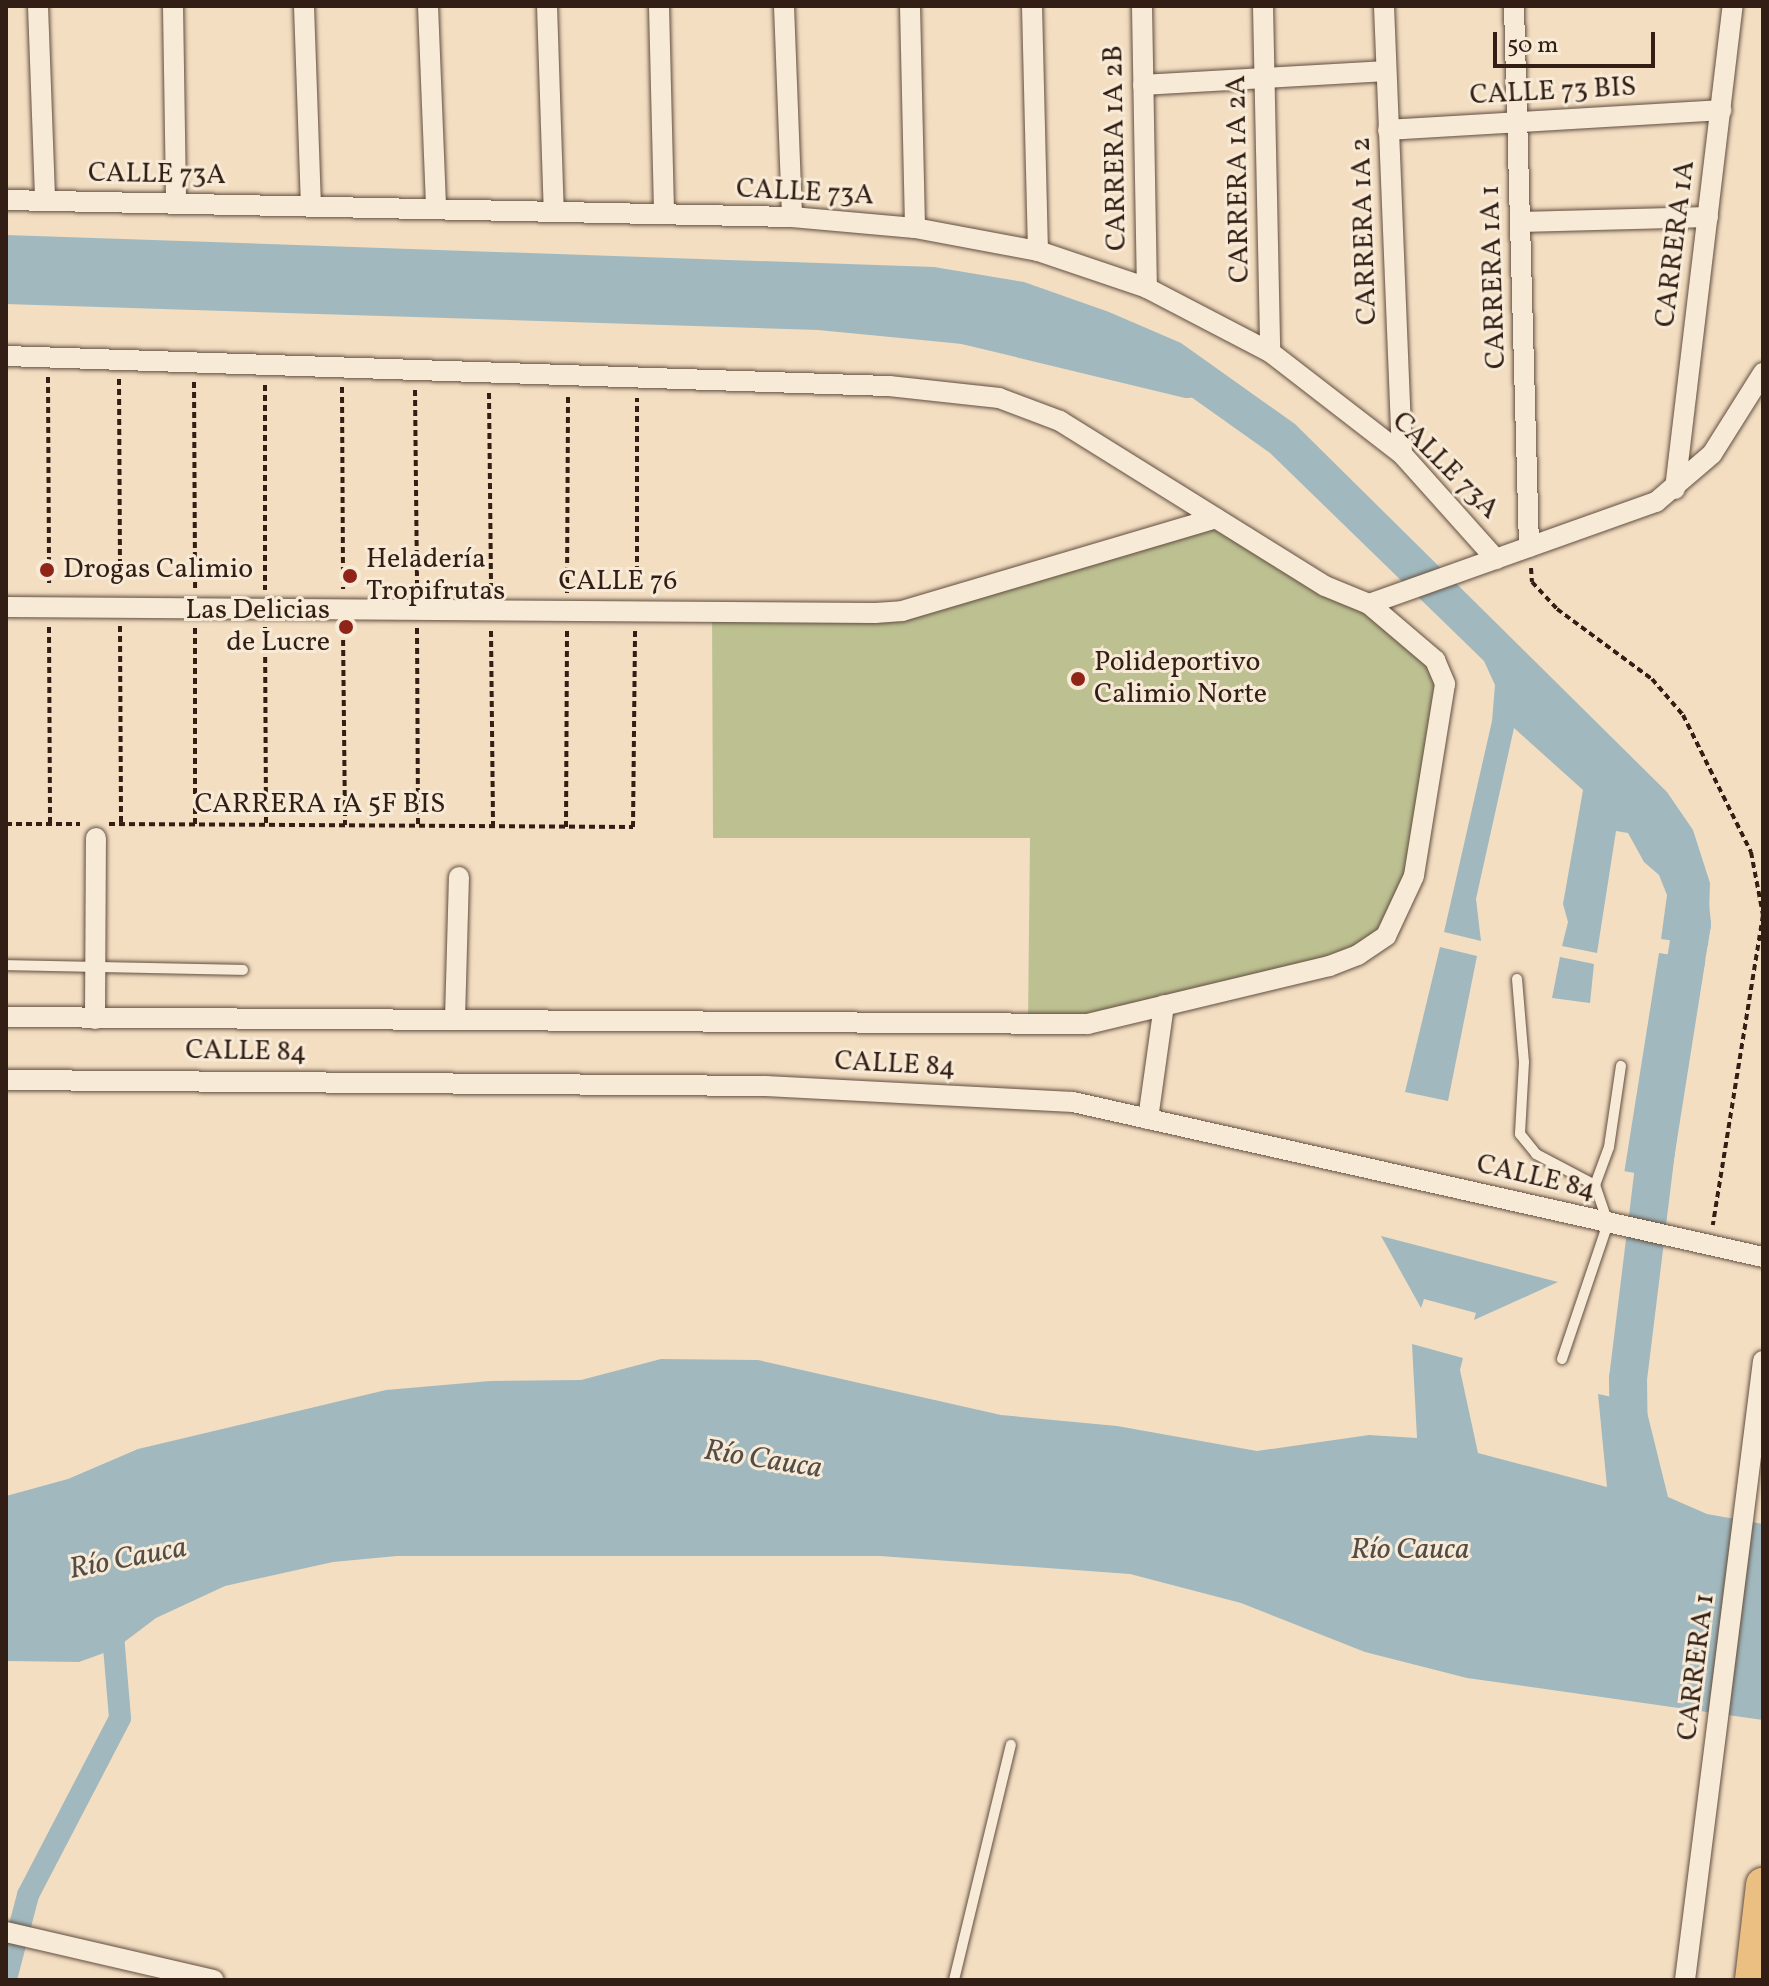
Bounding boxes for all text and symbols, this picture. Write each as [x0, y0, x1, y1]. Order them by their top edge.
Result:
scale bar [1497, 16, 1659, 66]
text: 50 m [1507, 29, 1559, 63]
street label: CARRERA 1A 2B [1097, 45, 1135, 251]
street label: CALLE 73 BIS [1469, 71, 1637, 113]
street label: CARRERA 1A 2A [1220, 75, 1258, 283]
street label: CARRERA 1A 2 [1345, 136, 1385, 326]
street label: CALLE 73A [88, 157, 226, 193]
street label: CARRERA 1A [1649, 159, 1703, 329]
street label: CALLE 73A [735, 173, 875, 213]
street label: CARRERA 1A 1 [1474, 184, 1514, 370]
street label: CALLE 73A [1384, 405, 1506, 527]
place label: Heladería Tropifrutas [366, 543, 505, 609]
place label: Drogas Calimio [63, 553, 253, 587]
marker: Drogas Calimio [38, 561, 56, 579]
street label: CALLE 76 [559, 565, 677, 599]
marker: Heladería Tropifrutas [341, 567, 359, 585]
place label: Las Delicias de Lucre [185, 594, 330, 660]
marker: Las Delicias de Lucre [337, 618, 355, 636]
place label: Polideportivo Calimio Norte [1094, 646, 1267, 712]
marker: Polideportivo Calimio Norte [1069, 670, 1087, 688]
street label: CARRERA 1A 5F BIS [195, 788, 445, 822]
street label: CALLE 84 [185, 1034, 307, 1070]
street label: CALLE 84 [834, 1045, 956, 1085]
street label: CALLE 84 [1473, 1148, 1599, 1208]
water label: Río Cauca [701, 1433, 825, 1487]
water label: Río Cauca [66, 1530, 190, 1588]
water label: Río Cauca [1351, 1532, 1469, 1568]
street label: CARRERA 1 [1671, 1592, 1723, 1742]

